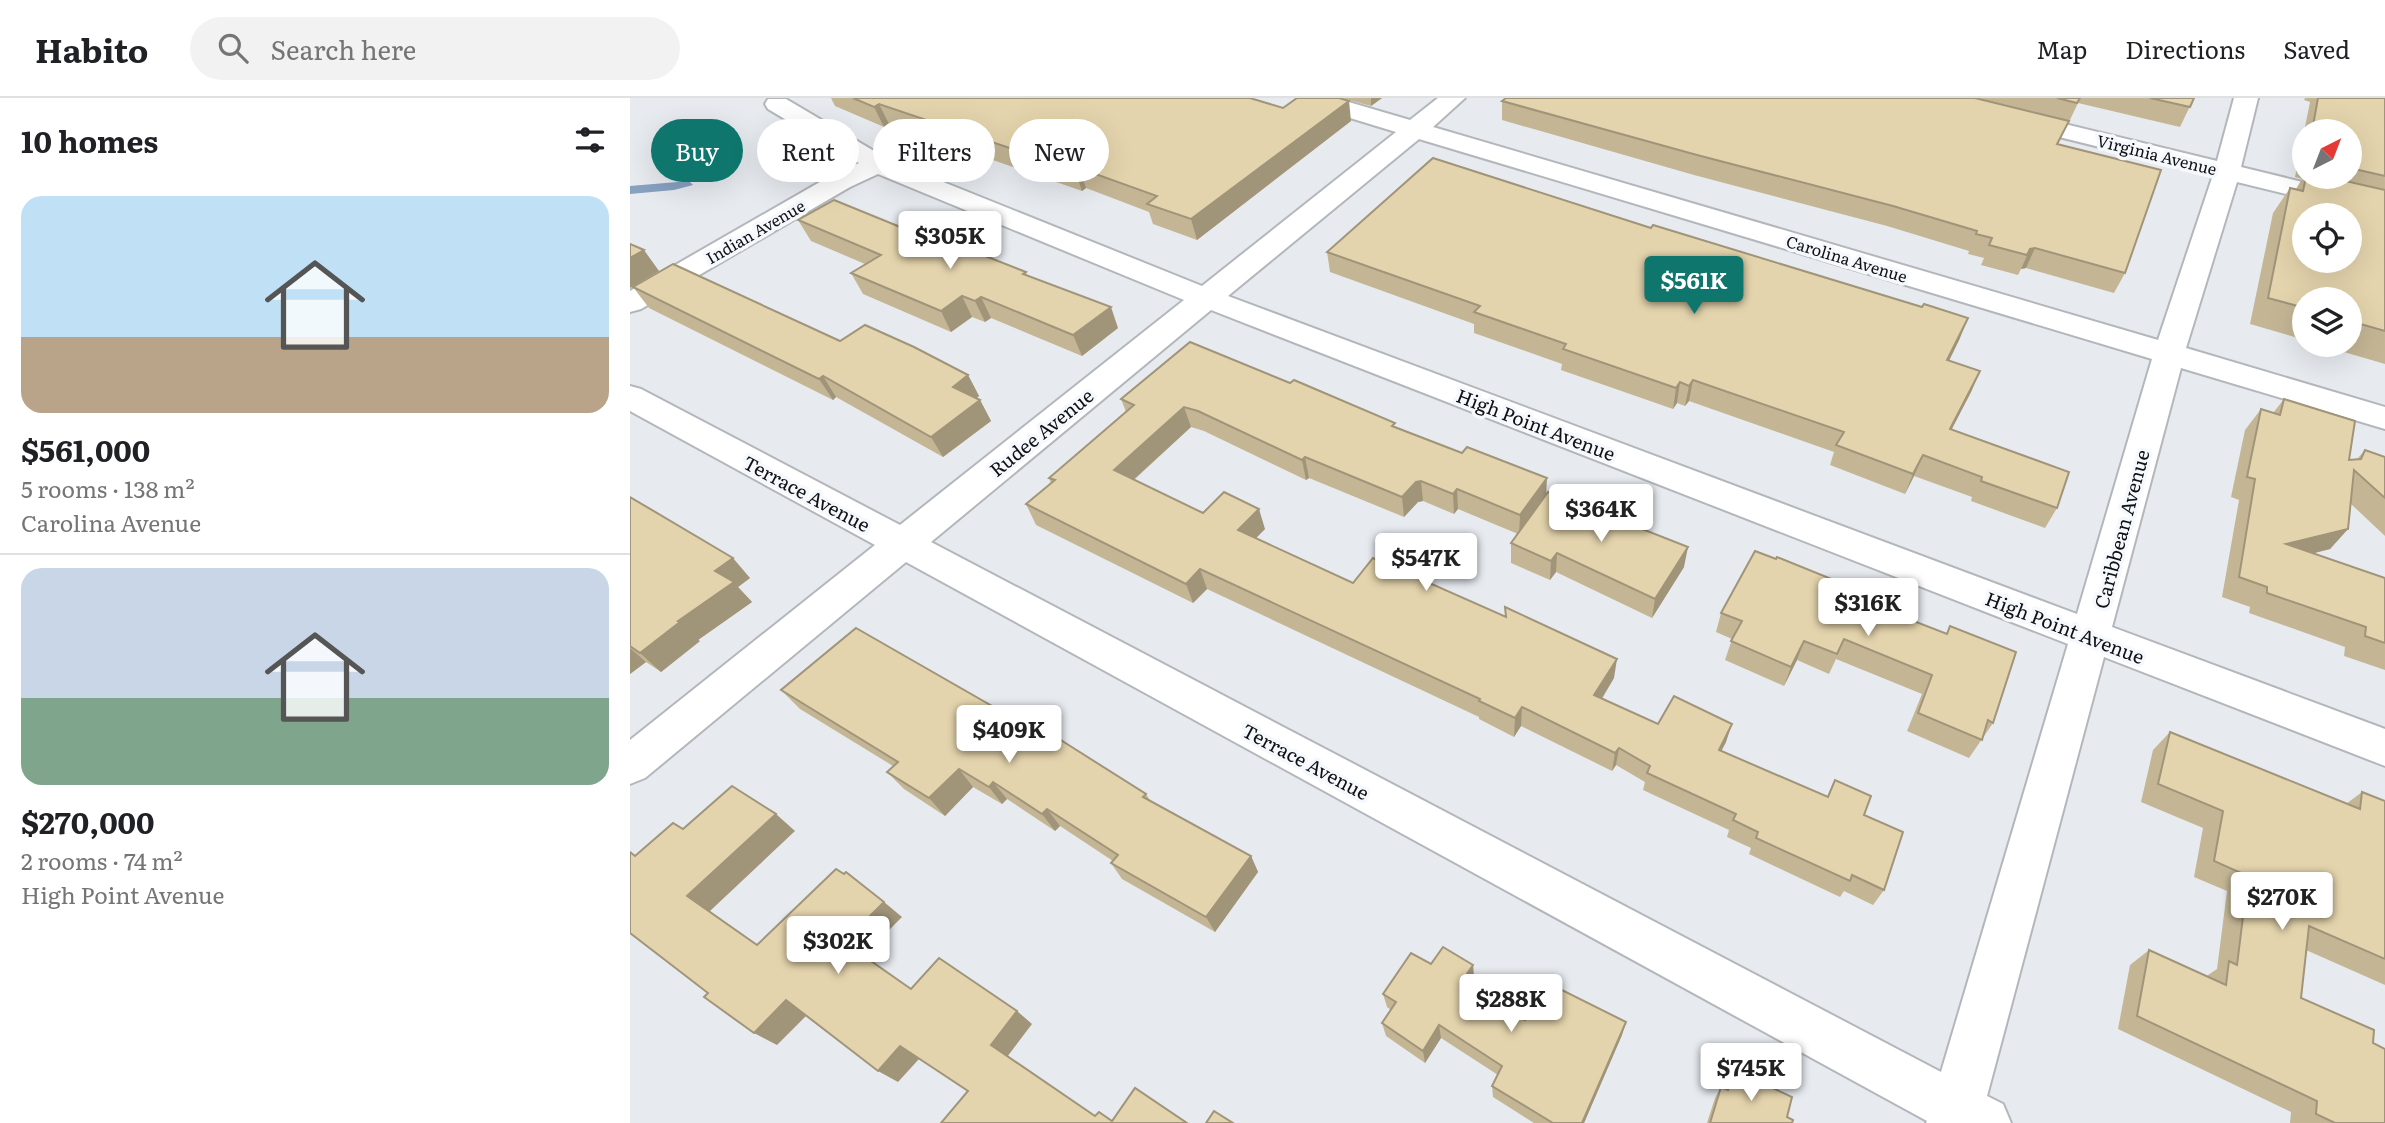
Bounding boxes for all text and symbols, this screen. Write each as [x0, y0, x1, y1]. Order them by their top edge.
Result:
search box [190, 17, 680, 80]
text: Habito [35, 24, 148, 73]
icon: search [214, 29, 252, 67]
text: Search here [270, 29, 416, 68]
text: Map [2036, 31, 2087, 66]
text: Directions [2125, 31, 2245, 66]
text: Saved [2283, 31, 2350, 66]
text: 10 homes [21, 118, 158, 162]
chip: Buy [651, 119, 743, 182]
chip: Rent [757, 119, 859, 182]
chip: Filters [873, 119, 995, 182]
chip: New [1009, 119, 1109, 182]
north arrow [2292, 119, 2362, 189]
map controls [2292, 119, 2362, 357]
icon: filters [571, 121, 609, 159]
street label: Virginia Avenue [2095, 128, 2219, 180]
street label: Indian Avenue [701, 193, 809, 269]
button: locate [2292, 203, 2362, 273]
pin: $305K [901, 212, 999, 271]
text: $305K [914, 217, 986, 251]
street label: Carolina Avenue [1784, 228, 1910, 288]
icon: home [252, 242, 378, 368]
pin: $561K [1645, 256, 1743, 316]
text: $561K [1660, 262, 1728, 296]
button: layers [2292, 287, 2362, 357]
street label: Rudee Avenue [983, 381, 1099, 483]
street label: High Point Avenue [1452, 381, 1620, 467]
text: $561,000 [21, 427, 150, 471]
street label: Caribbean Avenue [2086, 446, 2156, 612]
street label: Terrace Avenue [739, 448, 876, 538]
text: 5 rooms · 138 m² [21, 471, 195, 505]
pin: $364K [1552, 484, 1650, 544]
text: $364K [1565, 490, 1637, 524]
text: Carolina Avenue [21, 505, 201, 539]
pin: $547K [1377, 533, 1475, 593]
text: $547K [1391, 539, 1461, 573]
pin: $316K [1819, 578, 1917, 638]
text: $316K [1834, 584, 1902, 618]
street label: High Point Avenue [1981, 584, 2149, 670]
icon: home [252, 614, 378, 740]
pin: $409K [960, 706, 1058, 765]
text: $409K [972, 711, 1046, 745]
street label: Terrace Avenue [1238, 716, 1375, 806]
text: $270,000 [21, 799, 155, 843]
text: 2 rooms · 74 m² [21, 843, 183, 877]
pin: $270K [2233, 872, 2331, 932]
text: High Point Avenue [21, 877, 225, 911]
text: $270K [2247, 878, 2317, 912]
pin: $302K [789, 916, 887, 976]
text: $302K [803, 922, 873, 956]
pin: $288K [1462, 974, 1560, 1034]
text: $288K [1475, 980, 1547, 1014]
pin: $745K [1702, 1044, 1800, 1103]
text: $745K [1717, 1049, 1785, 1083]

